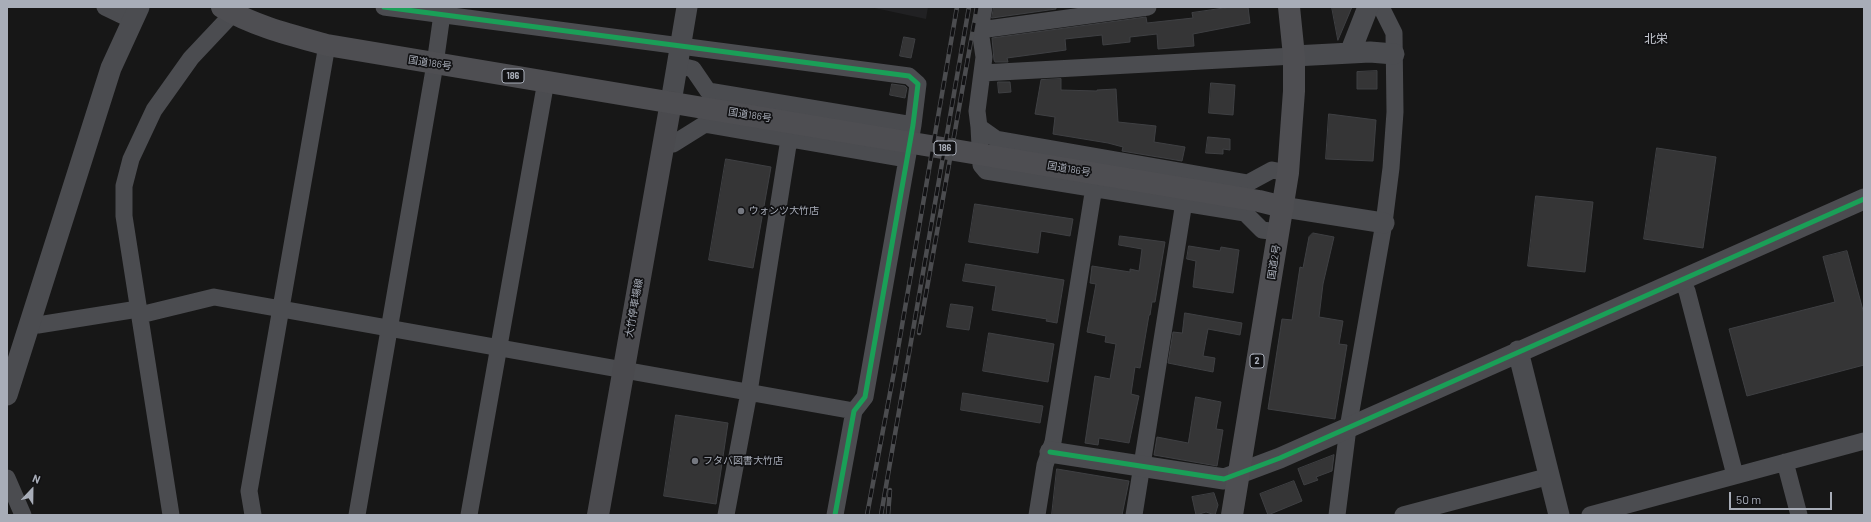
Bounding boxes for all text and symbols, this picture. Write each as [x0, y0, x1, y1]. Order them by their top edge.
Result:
district label: 北栄 [1644, 32, 1668, 46]
street label: 国道186号 [407, 54, 453, 72]
road number: 186 [502, 69, 524, 83]
street label: 国道186号 [727, 106, 773, 124]
road number: 186 [934, 141, 956, 155]
street label: 国道186号 [1046, 159, 1092, 179]
place label: ウォンツ大竹店 [749, 205, 819, 217]
marker: ウォンツ大竹店 [736, 206, 746, 216]
street label: 国道2号 [1265, 244, 1283, 280]
street label: 大竹停車場線 [623, 277, 645, 339]
road number: 2 [1250, 354, 1264, 368]
place label: フタバ図書大竹店 [703, 455, 783, 467]
marker: フタバ図書大竹店 [690, 456, 700, 466]
north arrow [12, 470, 52, 510]
text: N [31, 471, 43, 486]
scale bar [1731, 484, 1834, 510]
text: 50 m [1736, 492, 1761, 506]

